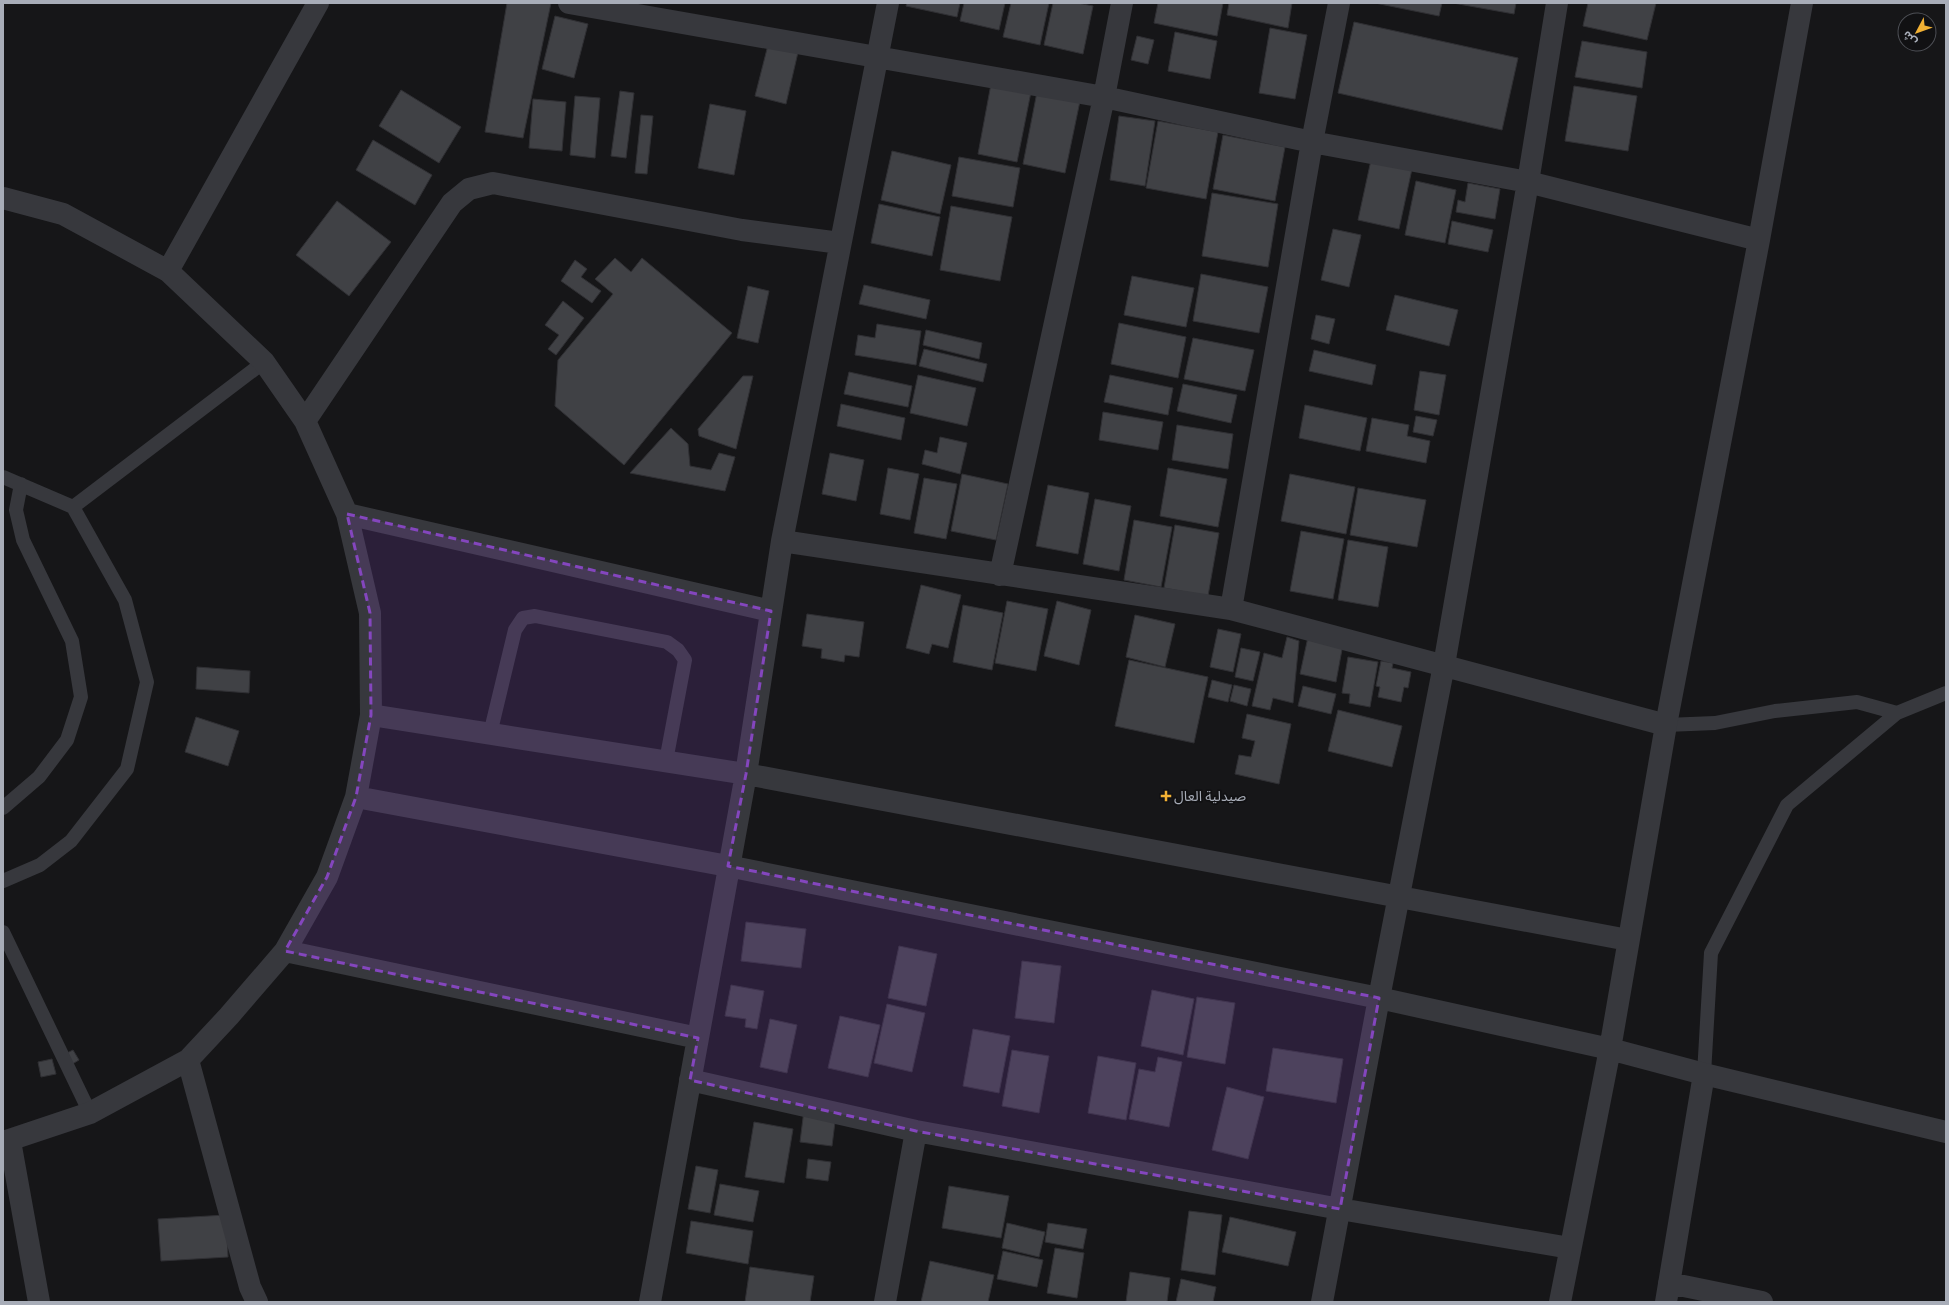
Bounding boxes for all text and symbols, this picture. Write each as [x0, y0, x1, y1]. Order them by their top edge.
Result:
north arrow [1897, 12, 1937, 52]
text: ش [1900, 28, 1920, 48]
place label: صيدلية العال [1174, 788, 1247, 805]
marker: صيدلية العال [1161, 791, 1171, 801]

